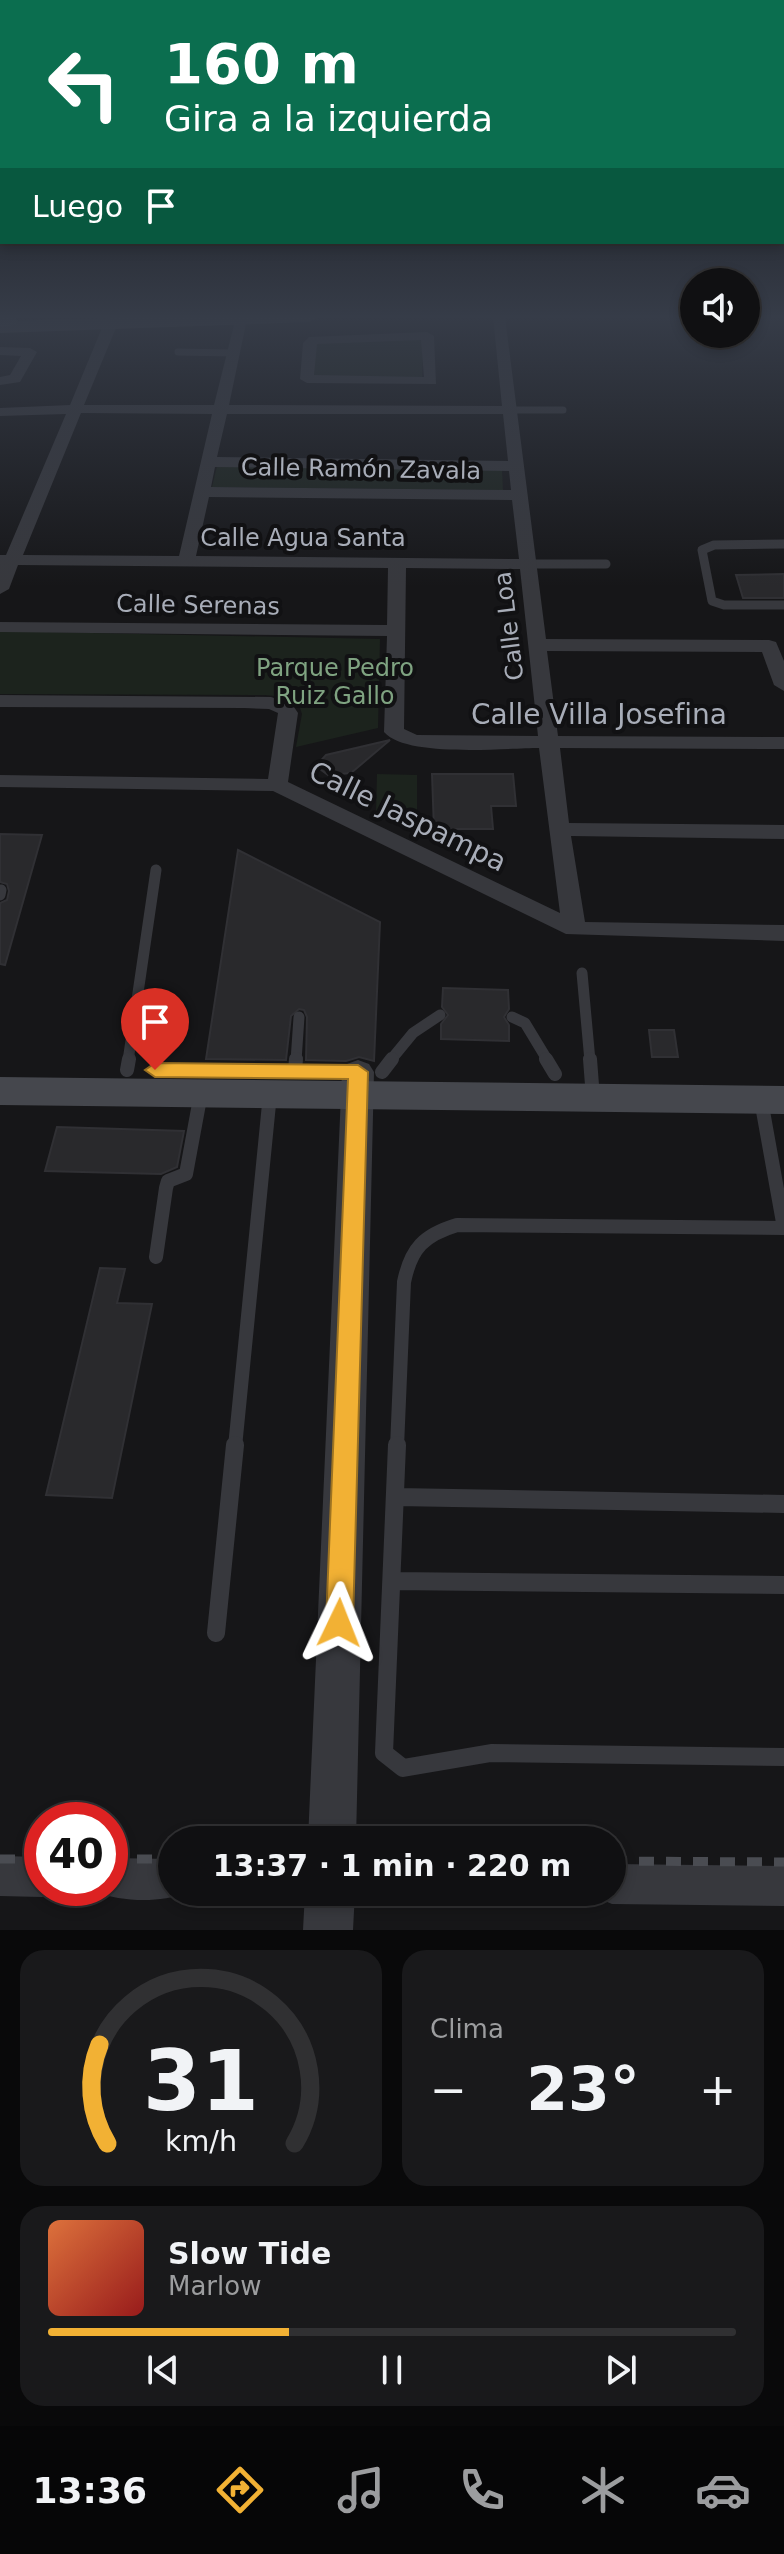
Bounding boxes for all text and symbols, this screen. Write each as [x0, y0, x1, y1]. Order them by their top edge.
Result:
text: 160 m [164, 31, 359, 96]
icon: left [32, 32, 136, 136]
text: Gira a la izquierda [164, 98, 493, 139]
icon: arrive [139, 184, 183, 228]
text: Luego [32, 189, 123, 224]
map controls [680, 268, 760, 348]
button: sound [680, 268, 760, 348]
street label: Calle Ramón Zavala [241, 453, 481, 485]
street label: Calle Agua Santa [200, 524, 406, 552]
street label: Calle Loa [488, 570, 530, 682]
street label: Calle Serenas [116, 590, 280, 620]
park label: Parque Pedro Ruiz Gallo [256, 654, 414, 710]
street label: Calle Villa Josefina [471, 698, 727, 731]
street label: Calle Jaspampa [304, 754, 512, 879]
pin [121, 988, 189, 1070]
icon: arrive [133, 1000, 177, 1044]
position arrow [297, 1581, 381, 1665]
speed limit sign: 40 [24, 1802, 128, 1906]
text: 13:37 · 1 min · 220 m [213, 1848, 571, 1883]
text: Clima [430, 2014, 504, 2044]
text: 31 [143, 2033, 259, 2130]
text: 23° [526, 2054, 640, 2124]
text: − [430, 2064, 467, 2115]
text: + [699, 2064, 736, 2115]
text: km/h [165, 2124, 237, 2158]
text: Slow Tide [168, 2236, 331, 2271]
text: Marlow [168, 2271, 261, 2301]
icon: previous [141, 2348, 185, 2392]
icon: pause [370, 2348, 414, 2392]
icon: next [599, 2348, 643, 2392]
icon: directions [212, 2462, 268, 2518]
icon: music [333, 2462, 389, 2518]
icon: phone [454, 2462, 510, 2518]
icon: climate [575, 2462, 631, 2518]
icon: car [695, 2462, 751, 2518]
text: 13:36 [32, 2470, 147, 2511]

